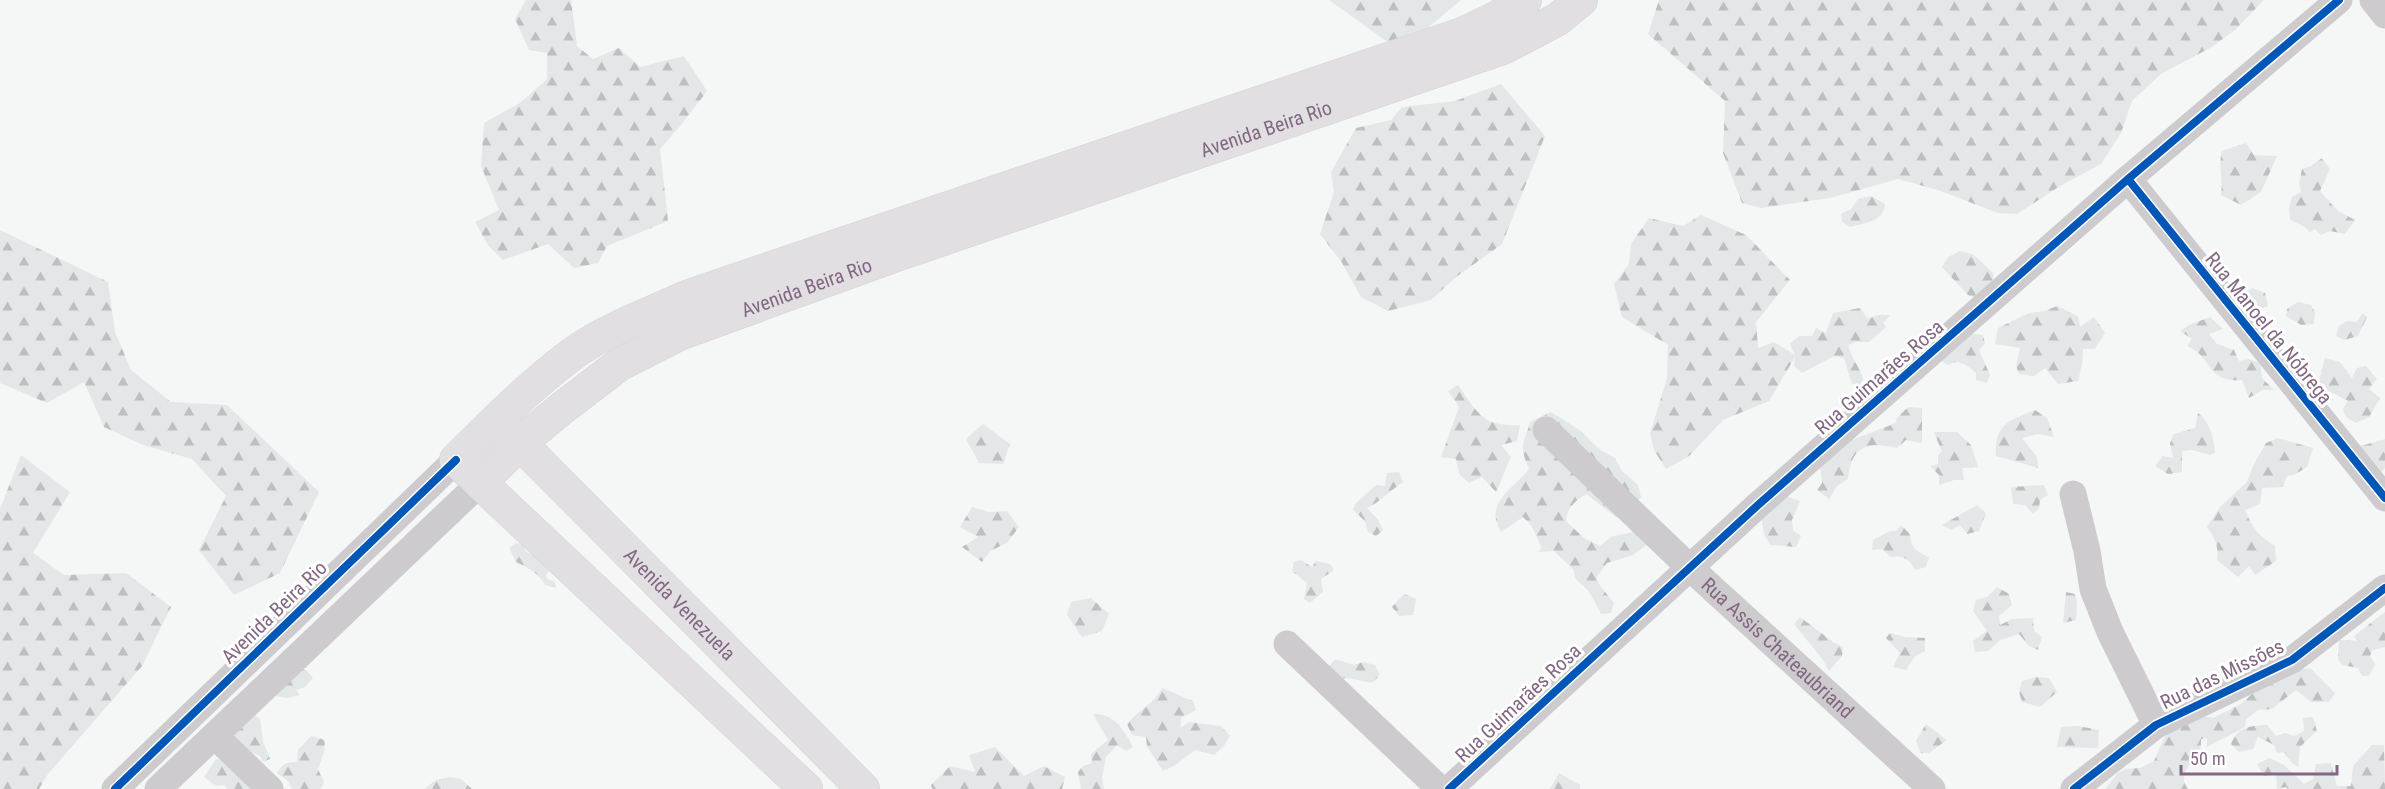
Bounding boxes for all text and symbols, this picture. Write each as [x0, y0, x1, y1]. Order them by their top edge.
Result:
street label: Avenida Beira Rio [1197, 95, 1335, 162]
street label: Rua Manoel da Nóbrega [2200, 247, 2338, 409]
street label: Avenida Beira Rio [738, 253, 875, 322]
street label: Rua Guimarães Rosa [1810, 315, 1948, 439]
street label: Avenida Venezuela [619, 543, 740, 665]
street label: Avenida Beira Rio [216, 556, 332, 668]
street label: Rua Assis Chateaubriand [1697, 572, 1859, 723]
street label: Rua das Missões [2156, 634, 2288, 714]
street label: Rua Guimarães Rosa [1450, 639, 1586, 767]
scale bar [2181, 738, 2337, 776]
text: 50 m [2190, 748, 2225, 769]

